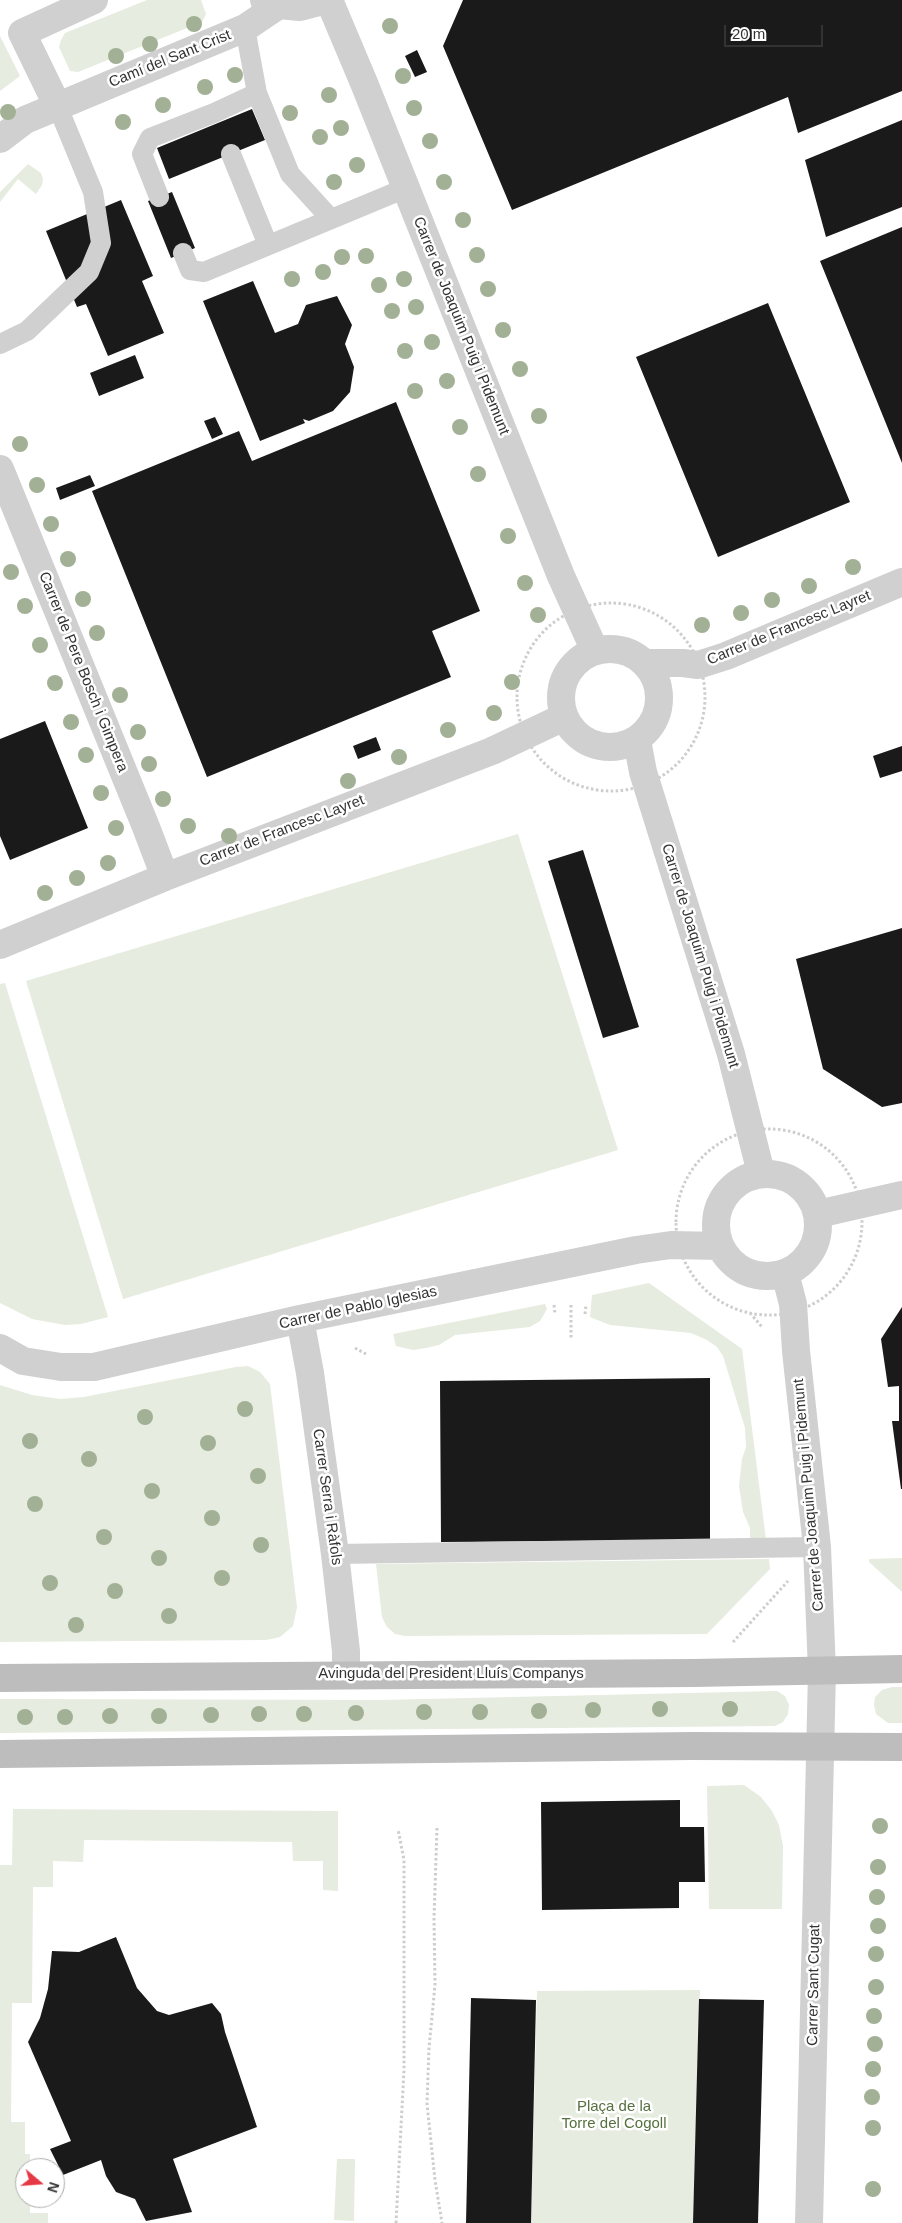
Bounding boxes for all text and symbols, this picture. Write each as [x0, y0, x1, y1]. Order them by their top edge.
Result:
scale bar [727, 15, 826, 47]
text: 20 m [732, 25, 765, 42]
street label: Camí del Sant Crist [106, 26, 234, 92]
street label: Carrer de Joaquim Puig i Pidemunt [409, 214, 513, 438]
street label: Carrer de Pere Bosch i Gimpera [35, 569, 131, 775]
street label: Carrer de Francesc Layret [704, 587, 874, 669]
street label: Carrer de Francesc Layret [197, 791, 367, 871]
street label: Carrer de Joaquim Puig i Pidemunt [657, 842, 743, 1070]
street label: Carrer de Pablo Iglesias [277, 1282, 439, 1334]
street label: Carrer de Joaquim Puig i Pidemunt [790, 1378, 828, 1612]
street label: Carrer Serra i Ràfols [309, 1428, 345, 1566]
street label: Avinguda del President Lluís Companys [318, 1665, 584, 1683]
street label: Carrer Sant Cugat [804, 1924, 824, 2046]
park label: Plaça de la Torre del Cogoll [561, 2098, 667, 2133]
north arrow [15, 2158, 65, 2208]
text: N [44, 2180, 62, 2195]

